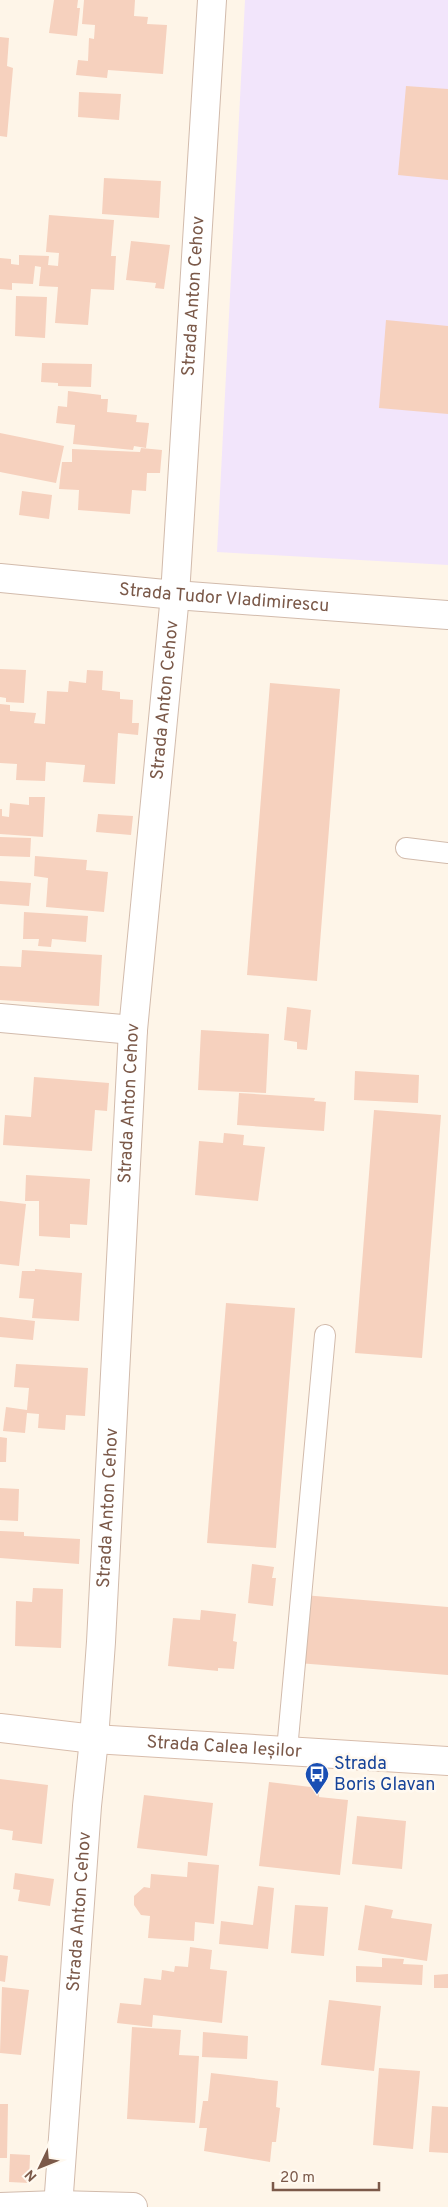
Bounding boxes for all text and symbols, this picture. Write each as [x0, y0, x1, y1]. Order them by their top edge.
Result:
street label: Strada Anton Cehov [177, 215, 210, 377]
street label: Strada Tudor Vladimirescu [118, 578, 330, 618]
street label: Strada Anton Cehov [146, 619, 184, 781]
street label: Strada Anton Cehov [113, 1022, 145, 1184]
street label: Strada Anton Cehov [92, 1427, 124, 1589]
street label: Strada Calea Ieșilor [146, 1731, 302, 1763]
place label: Strada Boris Glavan [334, 1753, 435, 1797]
bus stop icon: Strada Boris Glavan [304, 1761, 330, 1795]
street label: Strada Anton Cehov [62, 1831, 97, 1993]
north arrow [15, 2142, 65, 2192]
scale bar [273, 2160, 379, 2192]
text: N [22, 2165, 41, 2184]
text: 20 m [280, 2169, 315, 2188]

